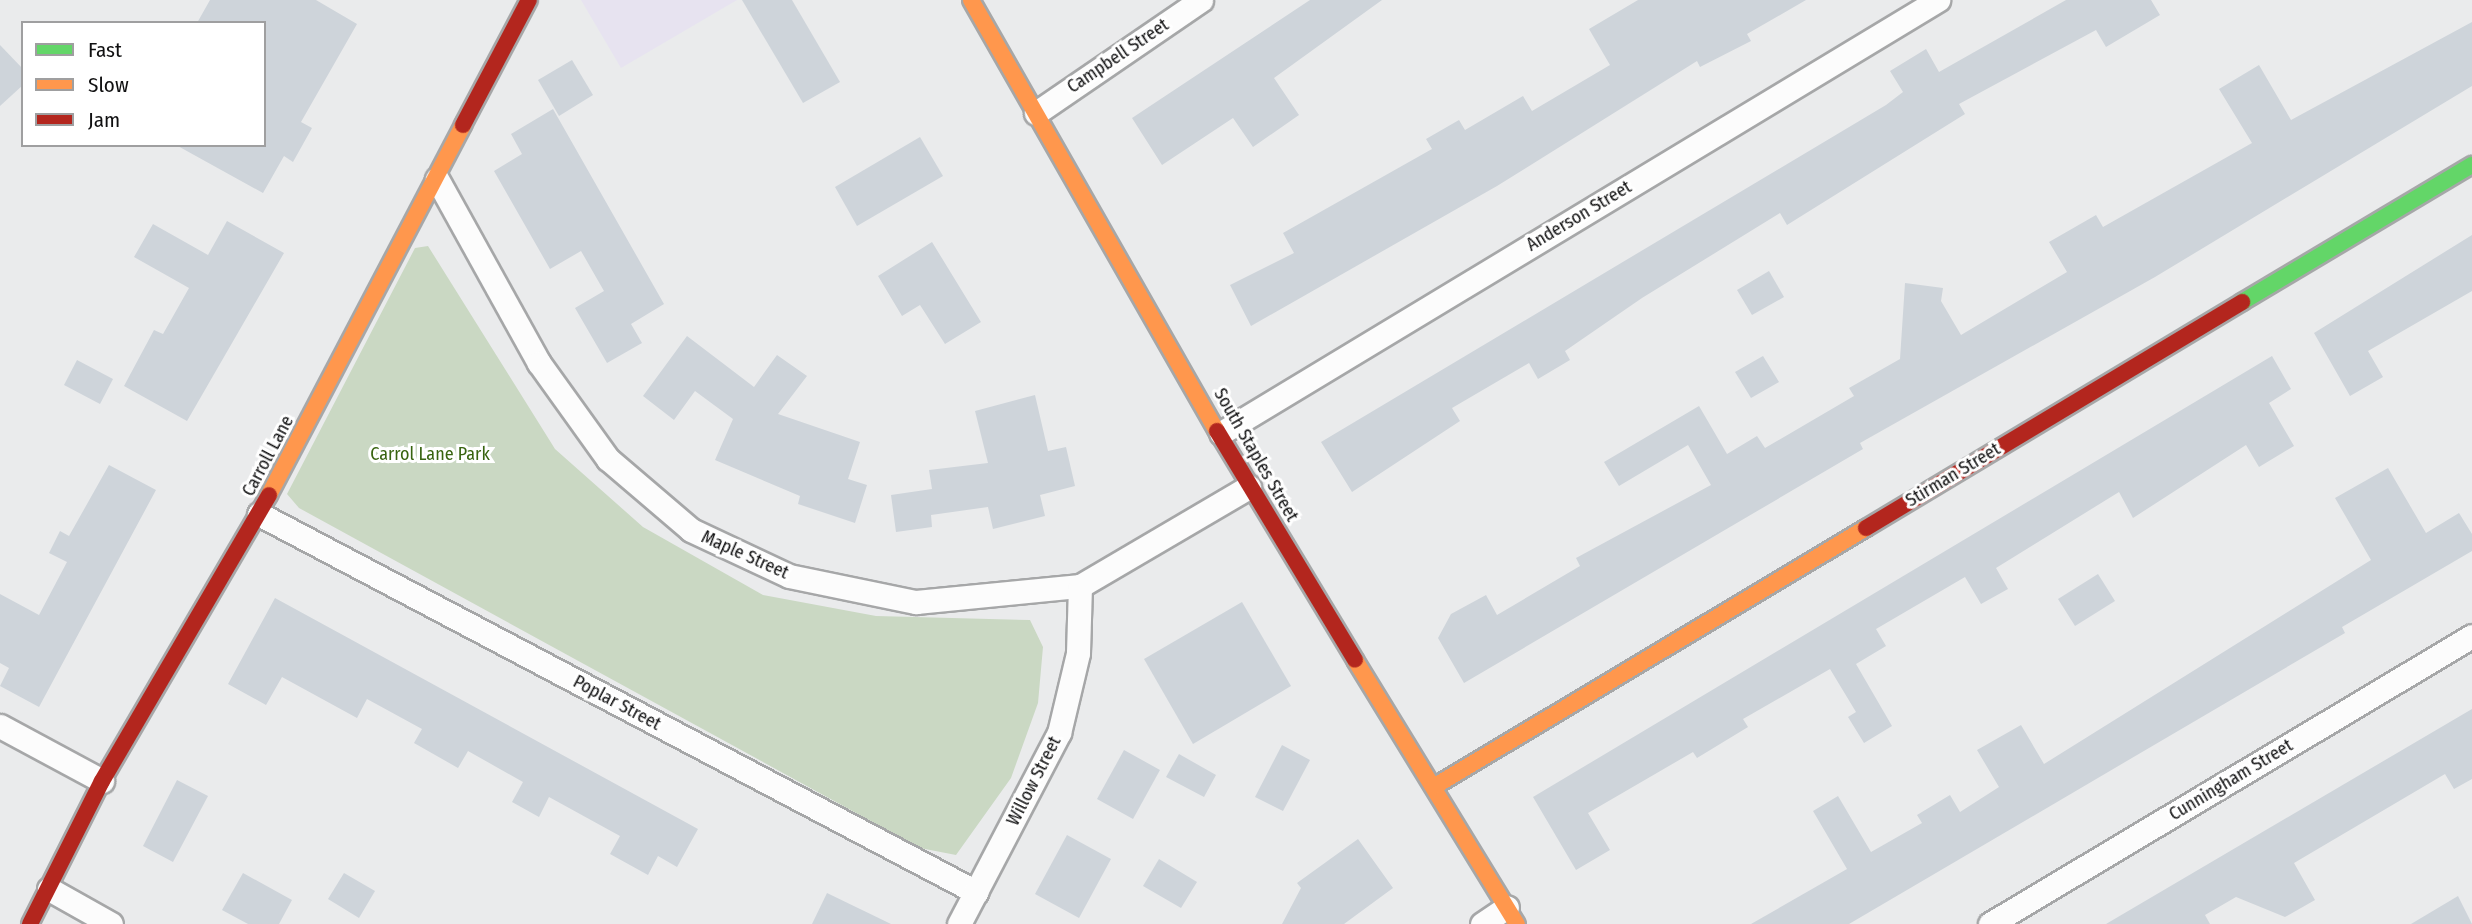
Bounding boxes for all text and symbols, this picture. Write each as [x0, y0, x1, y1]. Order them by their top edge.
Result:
street label: Campbell Street [1063, 14, 1173, 98]
legend [21, 21, 266, 147]
text: Fast [88, 37, 122, 63]
text: Slow [88, 72, 129, 98]
text: Jam [88, 107, 120, 133]
street label: Anderson Street [1523, 176, 1635, 256]
street label: South Staples Street [1209, 385, 1303, 525]
street label: Carroll Lane [238, 412, 298, 500]
street label: Stirman Street [1902, 438, 2004, 512]
park label: Carrol Lane Park [370, 443, 490, 465]
street label: Maple Street [698, 526, 792, 584]
street label: Poplar Street [569, 671, 665, 735]
street label: Willow Street [1002, 733, 1066, 829]
street label: Cunningham Street [2165, 735, 2297, 825]

